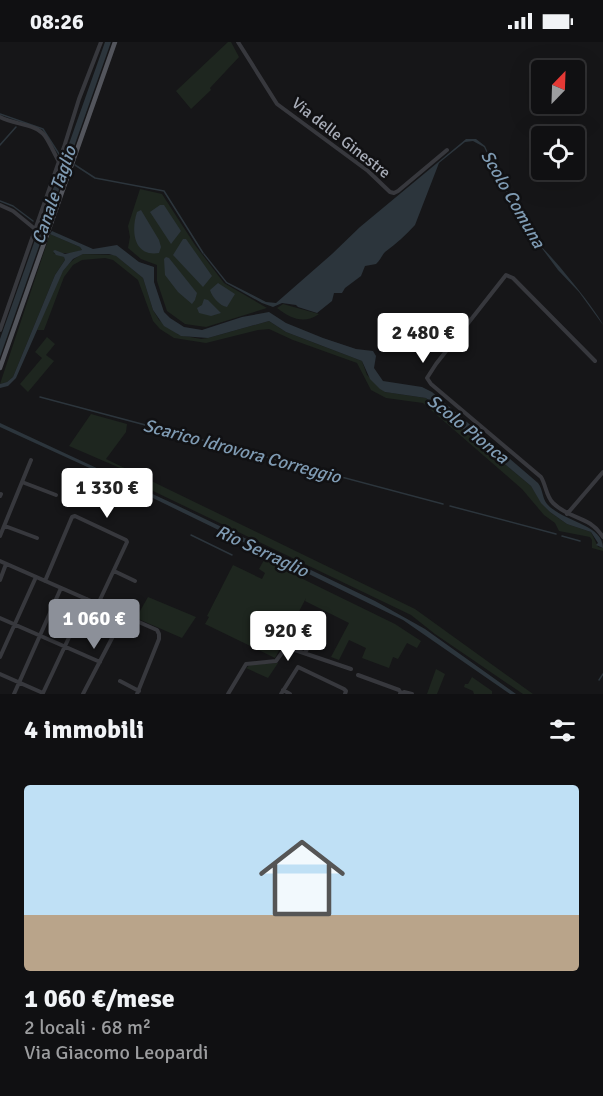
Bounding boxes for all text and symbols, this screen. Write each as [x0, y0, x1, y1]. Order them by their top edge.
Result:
text: 08:26 [30, 8, 84, 35]
north arrow [531, 60, 585, 114]
map controls [531, 60, 585, 180]
street label: Via delle Ginestre [288, 93, 394, 183]
button: locate [531, 126, 585, 180]
water label: Canale Taglio [27, 141, 82, 247]
water label: Scolo Comuna [476, 146, 550, 253]
pin: 2 480 € [368, 313, 478, 364]
text: 2 480 € [392, 320, 454, 345]
water label: Scolo Pionca [423, 390, 514, 469]
water label: Scarico Idrovora Correggio [141, 414, 345, 488]
pin: 1 330 € [52, 468, 162, 519]
text: 1 330 € [76, 475, 138, 500]
water label: Rio Serraglio [212, 520, 313, 583]
pin: 1 060 € [39, 599, 149, 650]
text: 1 060 € [63, 606, 125, 631]
pin: 920 € [246, 611, 330, 662]
text: 920 € [264, 618, 312, 643]
text: 4 immobili [24, 714, 144, 746]
icon: filters [546, 714, 579, 747]
icon: home [248, 824, 356, 932]
text: 1 060 €/mese [24, 983, 175, 1015]
text: 2 locali · 68 m² [24, 1015, 151, 1040]
text: Via Giacomo Leopardi [24, 1040, 208, 1065]

